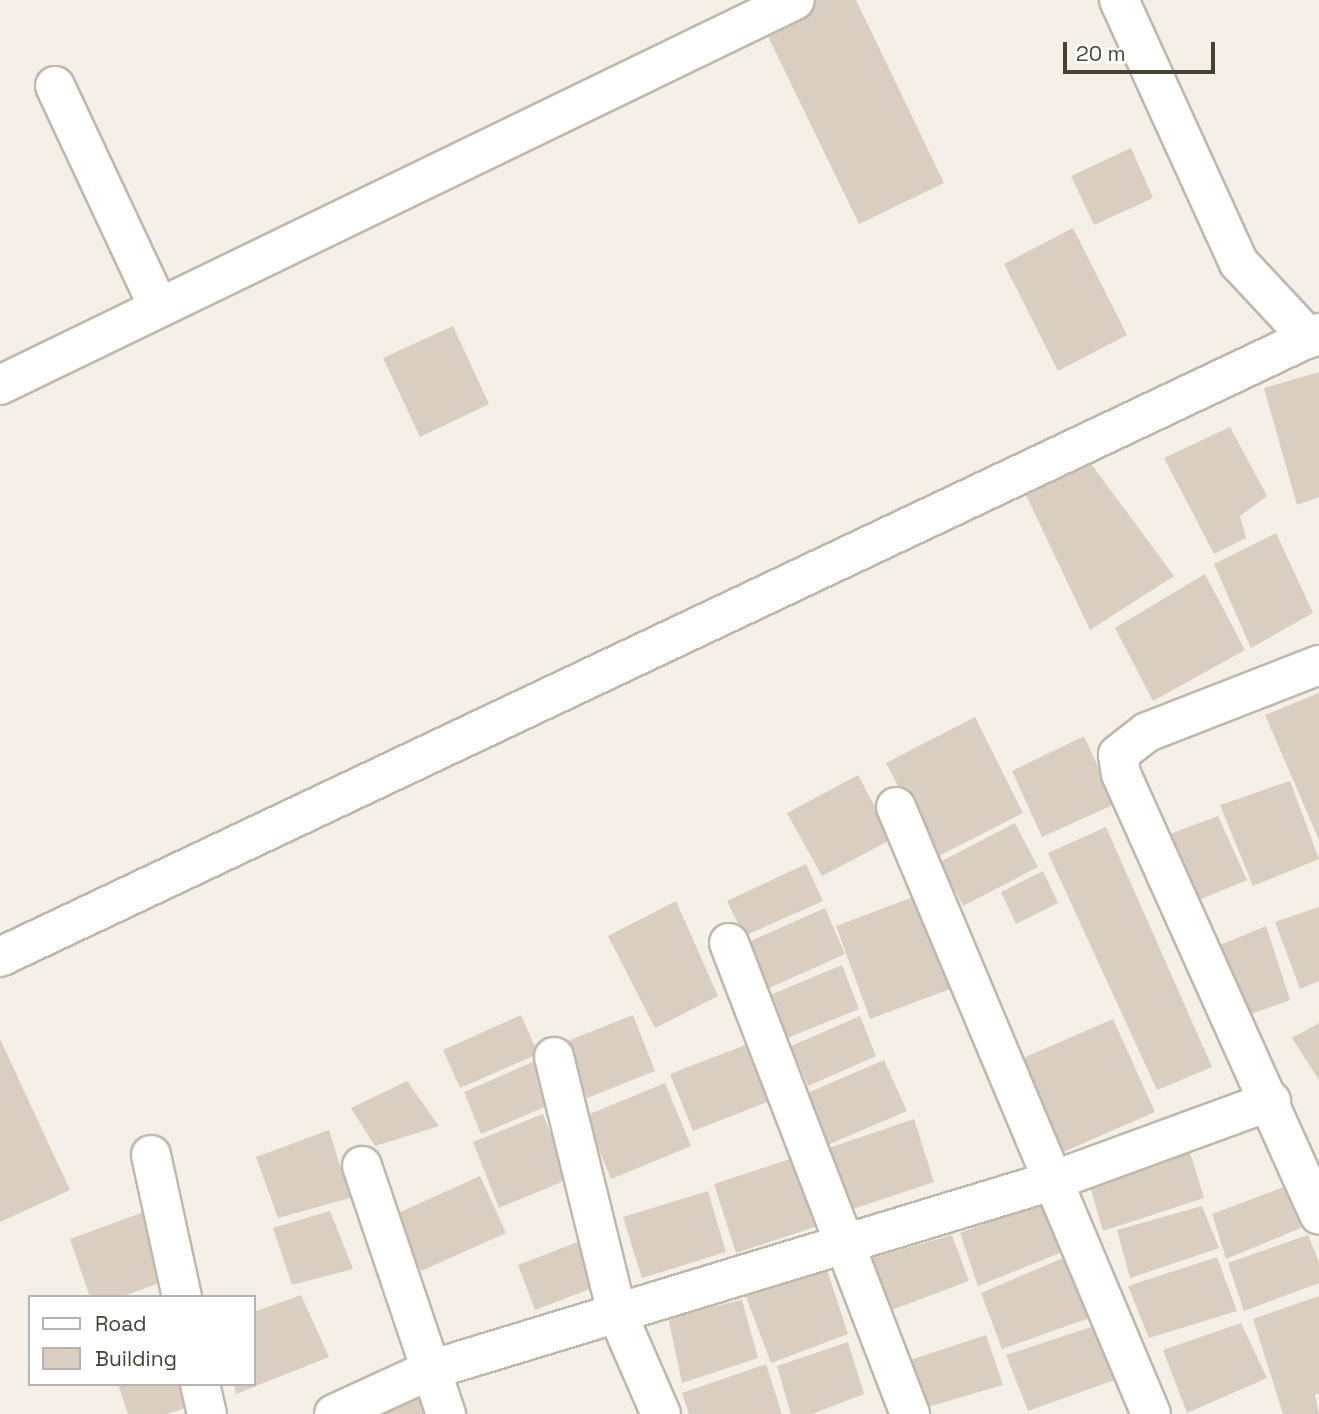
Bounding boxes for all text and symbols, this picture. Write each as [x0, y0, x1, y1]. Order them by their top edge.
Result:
scale bar [1067, 28, 1219, 72]
text: 20 m [1076, 40, 1126, 67]
legend [28, 1295, 256, 1386]
text: Road [95, 1310, 147, 1337]
text: Building [95, 1345, 177, 1372]

